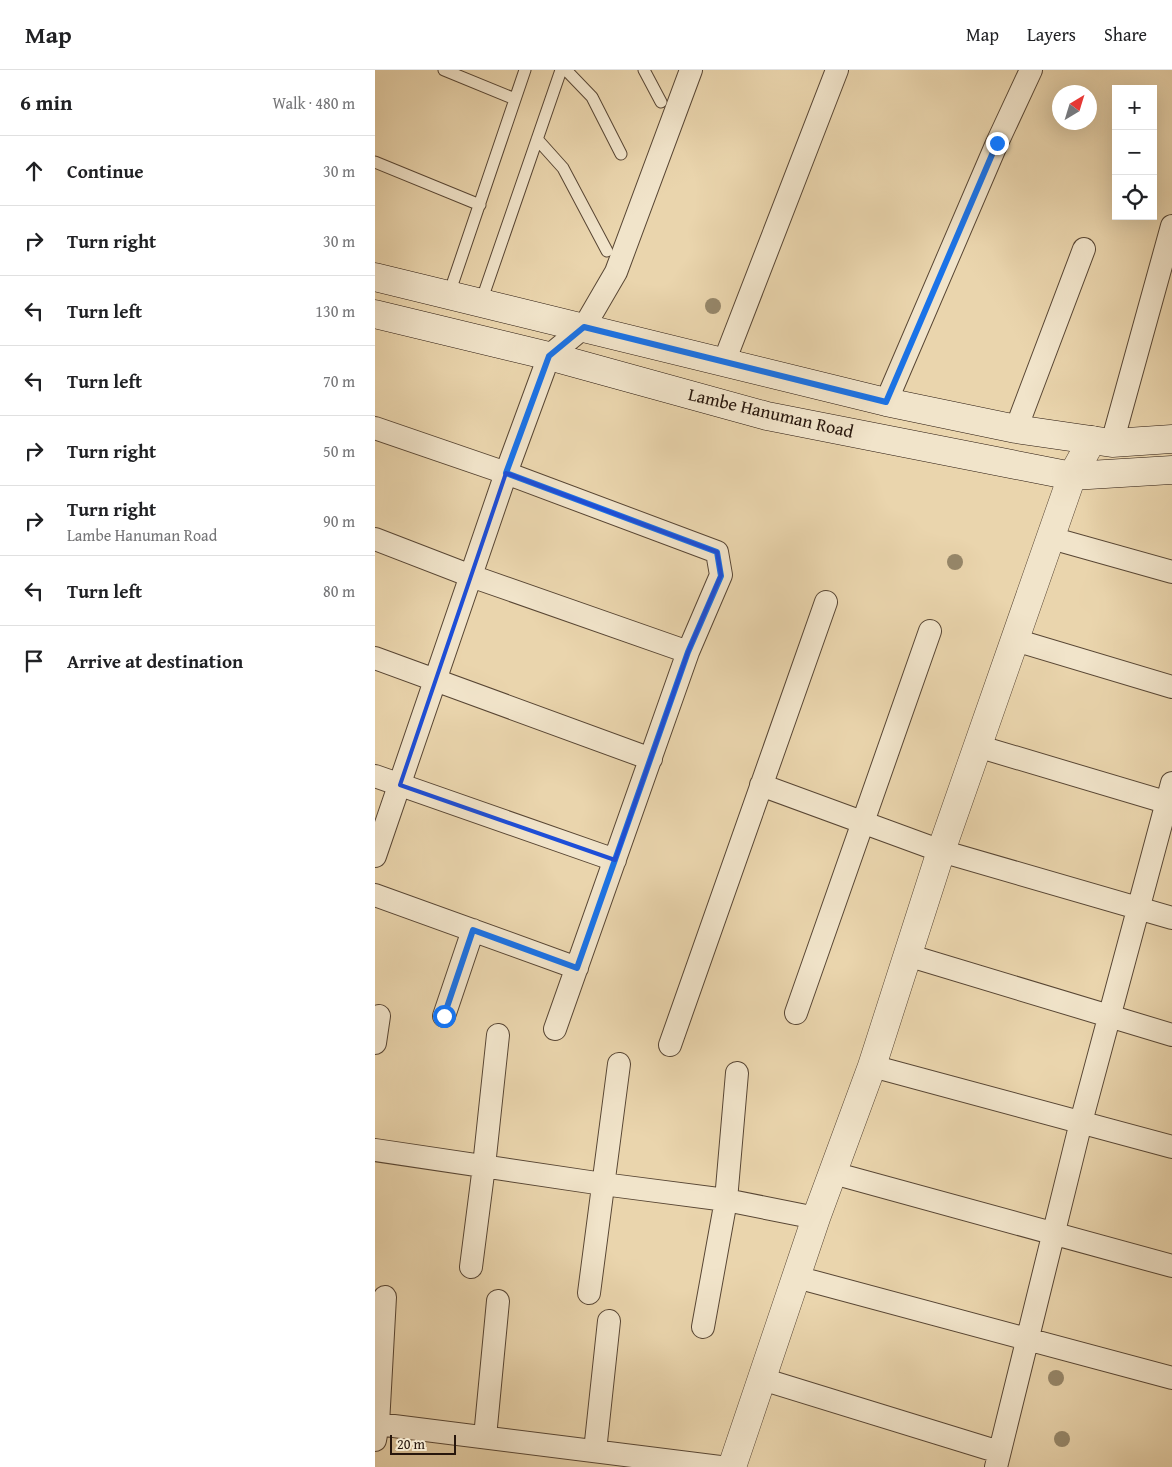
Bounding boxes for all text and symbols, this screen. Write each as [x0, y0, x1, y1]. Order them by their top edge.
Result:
text: Map [25, 17, 72, 52]
text: Map [966, 21, 999, 48]
text: Layers [1027, 21, 1076, 48]
text: Share [1104, 21, 1147, 48]
north arrow [1052, 85, 1097, 130]
map controls [1112, 85, 1157, 220]
button: + [1112, 85, 1157, 130]
text: 6 min [20, 87, 72, 118]
text: Walk · 480 m [272, 91, 355, 115]
button: − [1112, 130, 1157, 175]
route end [986, 132, 1009, 155]
icon: ahead [20, 157, 48, 185]
text: Continue [67, 157, 144, 185]
text: 30 m [323, 159, 355, 183]
button: locate [1112, 175, 1157, 220]
icon: right [20, 227, 48, 255]
text: Turn right [67, 227, 156, 255]
text: 30 m [323, 229, 355, 253]
icon: left [20, 297, 48, 325]
text: Turn left [67, 297, 142, 325]
text: 130 m [315, 299, 355, 323]
icon: left [20, 367, 48, 395]
text: Turn left [67, 367, 142, 395]
text: 70 m [323, 369, 355, 393]
street label: Lambe Hanuman Road [686, 380, 857, 445]
icon: right [20, 437, 48, 465]
text: Turn right [67, 437, 156, 465]
text: 50 m [323, 439, 355, 463]
text: Turn right [67, 495, 156, 523]
icon: right [20, 507, 48, 535]
text: 90 m [323, 509, 355, 533]
text: Lambe Hanuman Road [67, 523, 217, 547]
icon: left [20, 577, 48, 605]
text: Turn left [67, 577, 142, 605]
text: 80 m [323, 579, 355, 603]
icon: arrive [20, 647, 48, 675]
text: Arrive at destination [67, 647, 243, 675]
route start [433, 1005, 456, 1028]
scale bar [390, 1432, 456, 1455]
text: 20 m [397, 1434, 425, 1454]

